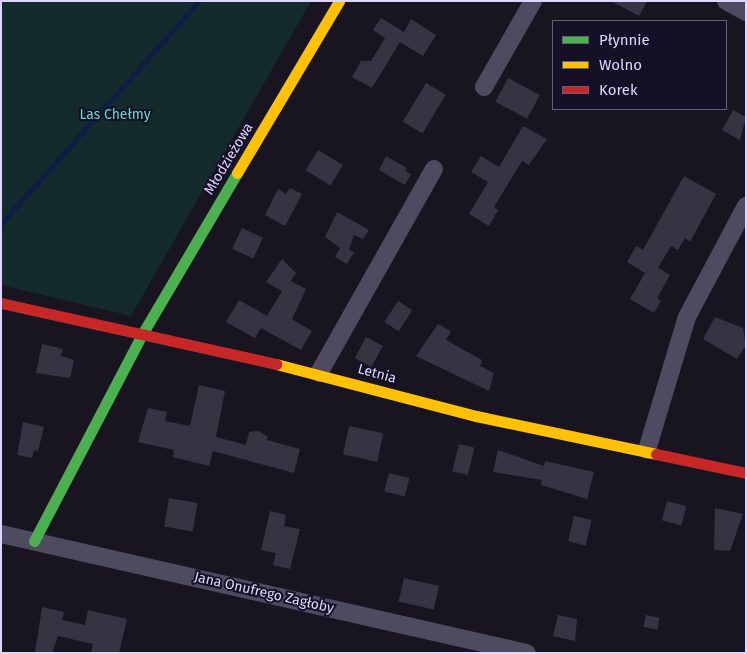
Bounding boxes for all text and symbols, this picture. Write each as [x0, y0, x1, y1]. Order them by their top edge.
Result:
legend [552, 20, 727, 110]
text: Płynnie [599, 31, 650, 49]
text: Wolno [599, 56, 642, 74]
text: Korek [599, 81, 638, 99]
park label: Las Chełmy [79, 107, 151, 123]
street label: Młodzieżowa [201, 120, 257, 198]
street label: Letnia [356, 361, 398, 387]
street label: Jana Onufrego Zagłoby [192, 569, 336, 617]

